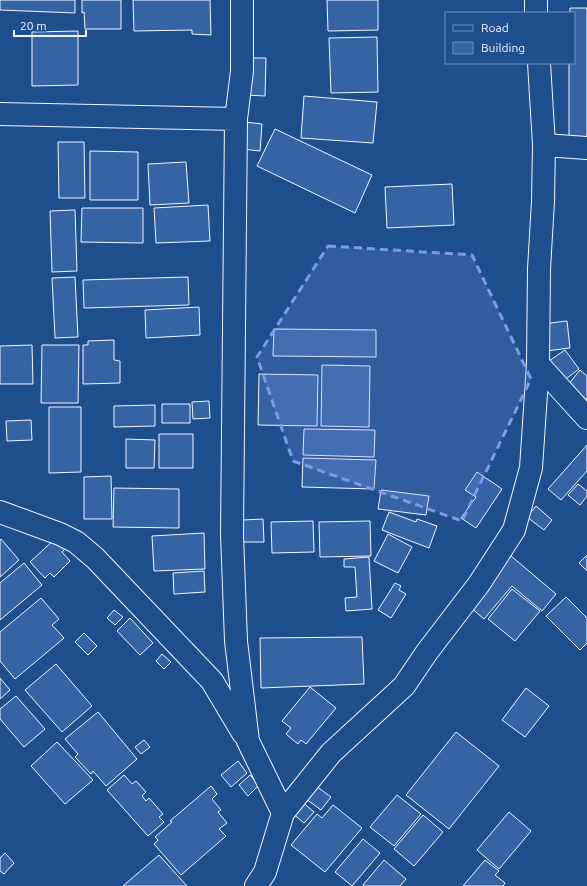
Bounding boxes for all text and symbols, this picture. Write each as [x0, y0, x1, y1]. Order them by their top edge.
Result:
scale bar [14, 12, 86, 38]
legend [445, 12, 575, 64]
text: 20 m [20, 19, 47, 32]
text: Road [481, 21, 509, 34]
text: Building [481, 41, 525, 54]

